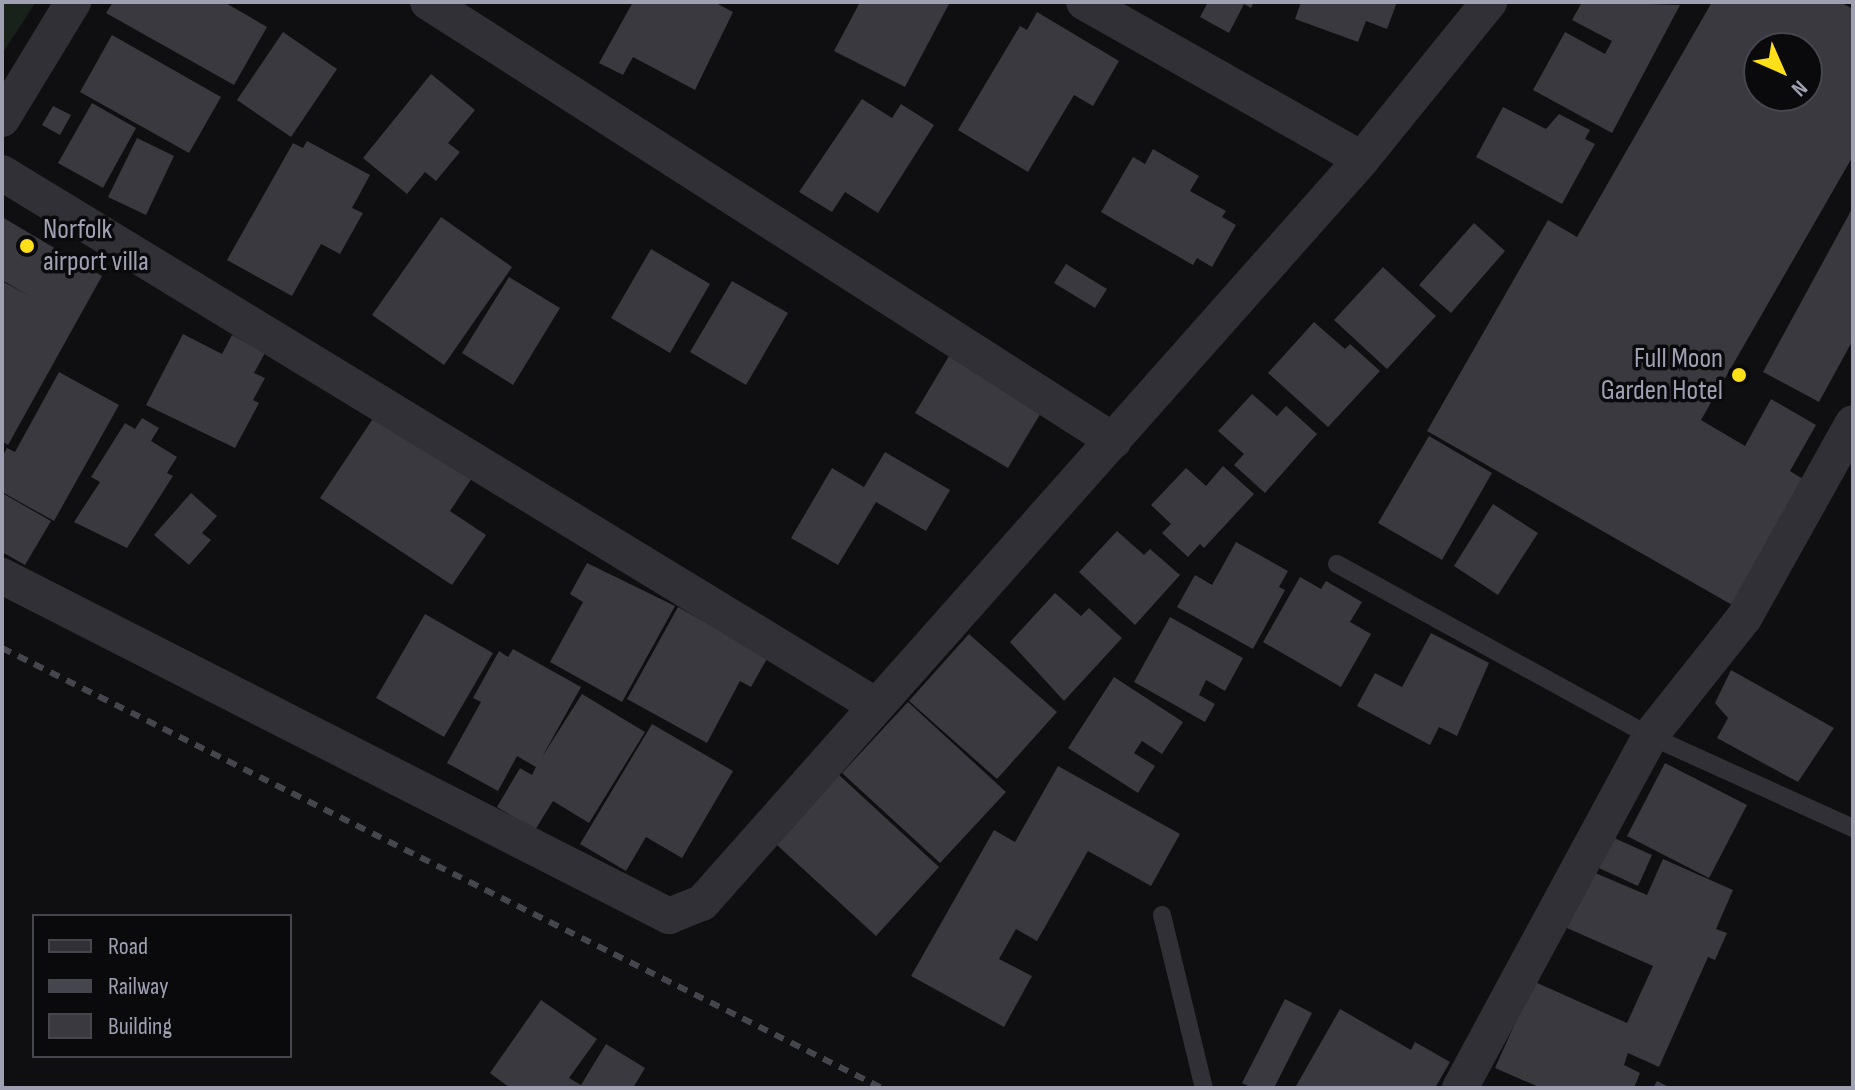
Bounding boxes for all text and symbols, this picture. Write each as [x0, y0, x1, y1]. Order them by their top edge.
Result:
north arrow [1743, 32, 1823, 112]
text: N [1785, 74, 1813, 102]
place label: Norfolk airport villa [43, 213, 149, 279]
marker: Norfolk airport villa [18, 237, 36, 255]
place label: Full Moon Garden Hotel [1601, 342, 1723, 408]
marker: Full Moon Garden Hotel [1730, 366, 1748, 384]
legend [32, 914, 292, 1058]
text: Road [108, 932, 148, 961]
text: Railway [108, 972, 168, 1001]
text: Building [108, 1012, 172, 1041]

